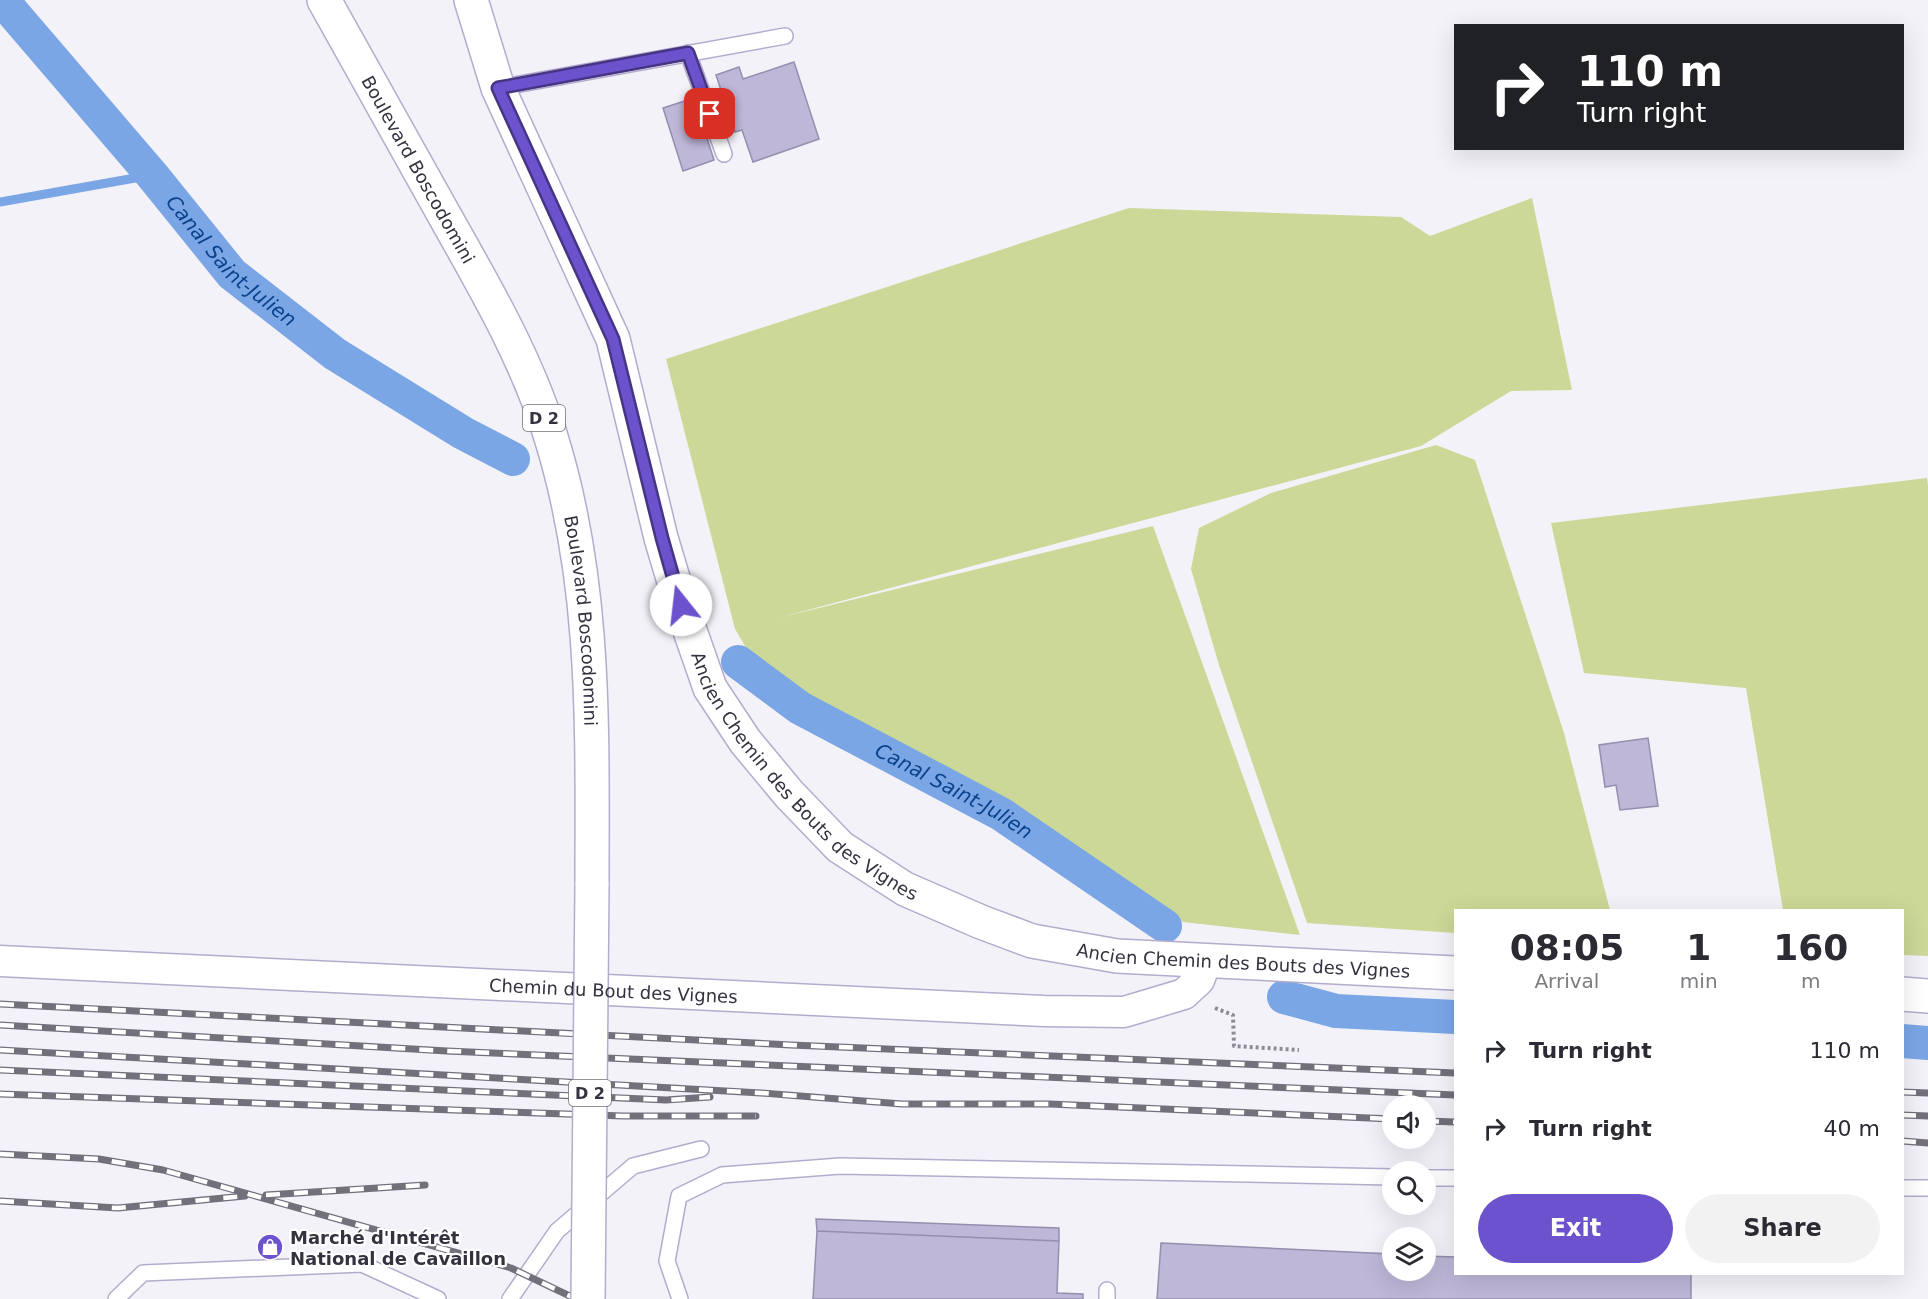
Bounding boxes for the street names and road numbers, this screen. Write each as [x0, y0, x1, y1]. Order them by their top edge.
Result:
street label: Boulevard Boscodomini [358, 72, 480, 267]
road number: D 2 [523, 405, 565, 431]
street label: Boulevard Boscodomini [561, 513, 602, 726]
street label: Ancien Chemin des Bouts des Vignes [688, 649, 921, 904]
street label: Ancien Chemin des Bouts des Vignes [1075, 939, 1411, 981]
street label: Chemin du Bout des Vignes [488, 974, 738, 1007]
road number: D 2 [569, 1080, 611, 1106]

